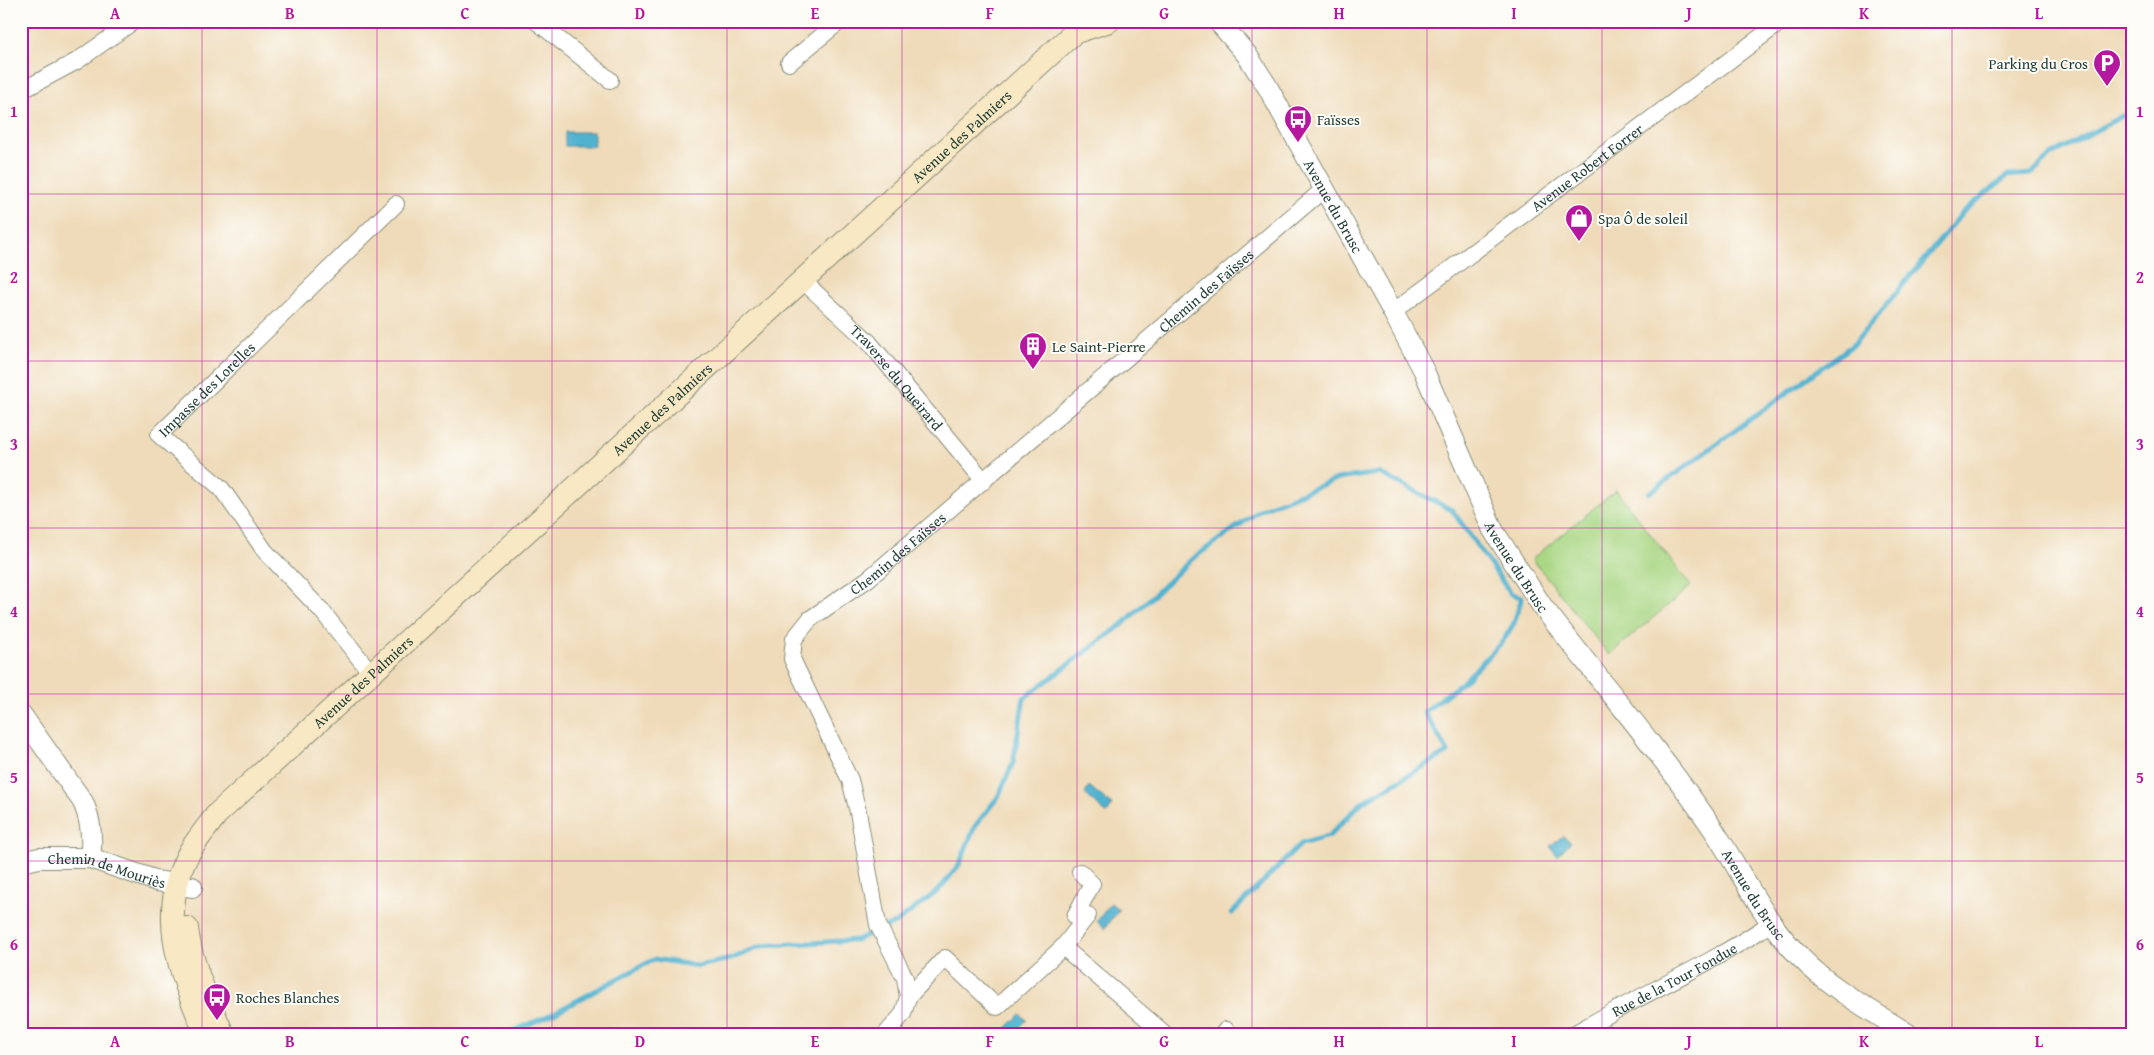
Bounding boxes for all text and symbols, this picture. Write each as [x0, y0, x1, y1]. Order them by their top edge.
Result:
text: A [110, 1, 121, 25]
text: B [285, 1, 295, 25]
text: C [460, 1, 470, 25]
text: D [635, 1, 645, 25]
text: E [811, 1, 820, 25]
text: F [986, 1, 994, 25]
text: G [1159, 1, 1169, 25]
text: H [1333, 1, 1345, 25]
text: I [1511, 1, 1517, 25]
text: J [1683, 1, 1692, 25]
text: K [1859, 1, 1870, 25]
text: L [2035, 1, 2044, 25]
parking icon: Parking du Cros [2092, 48, 2122, 87]
place label: Parking du Cros [1989, 53, 2088, 74]
street label: Avenue des Palmiers [906, 85, 1016, 187]
text: 1 [10, 99, 18, 123]
text: 1 [2136, 99, 2144, 123]
bus stop icon: Faïsses [1283, 104, 1313, 143]
place label: Faïsses [1317, 109, 1360, 130]
street label: Avenue Robert Forrer [1526, 118, 1647, 216]
street label: Avenue du Brusc [1299, 155, 1369, 257]
shop icon: Spa Ô de soleil [1564, 203, 1594, 242]
place label: Spa Ô de soleil [1598, 208, 1688, 229]
street label: Chemin des Faïsses [1153, 244, 1258, 337]
text: 2 [10, 265, 18, 289]
text: 2 [2136, 265, 2144, 289]
street label: Traverse du Queirard [846, 319, 948, 435]
building icon: Le Saint-Pierre [1018, 331, 1048, 370]
place label: Le Saint-Pierre [1052, 336, 1146, 357]
street label: Impasse des Lorelles [153, 337, 259, 441]
street label: Avenue des Palmiers [607, 357, 716, 460]
text: 3 [10, 432, 18, 456]
text: 3 [2136, 432, 2144, 456]
street label: Chemin des Faïsses [845, 507, 950, 599]
street label: Avenue du Brusc [1480, 518, 1554, 617]
text: 4 [10, 599, 18, 623]
text: 4 [2136, 599, 2144, 623]
street label: Avenue des Palmiers [308, 630, 417, 733]
text: 5 [10, 765, 18, 789]
text: 5 [2136, 765, 2144, 789]
street label: Avenue du Brusc [1717, 845, 1791, 945]
street label: Chemin de Mouriès [48, 847, 167, 893]
text: 6 [10, 932, 18, 956]
text: 6 [2136, 932, 2144, 956]
street label: Rue de la Tour Fondue [1608, 937, 1740, 1021]
bus stop icon: Roches Blanches [202, 982, 232, 1021]
place label: Roches Blanches [236, 987, 340, 1008]
text: A [110, 1029, 121, 1053]
text: B [285, 1029, 295, 1053]
text: C [460, 1029, 470, 1053]
text: D [635, 1029, 645, 1053]
text: E [811, 1029, 820, 1053]
text: F [986, 1029, 994, 1053]
text: G [1159, 1029, 1169, 1053]
text: H [1333, 1029, 1345, 1053]
text: I [1511, 1029, 1517, 1053]
text: J [1683, 1029, 1692, 1053]
text: K [1859, 1029, 1870, 1053]
text: L [2035, 1029, 2044, 1053]

